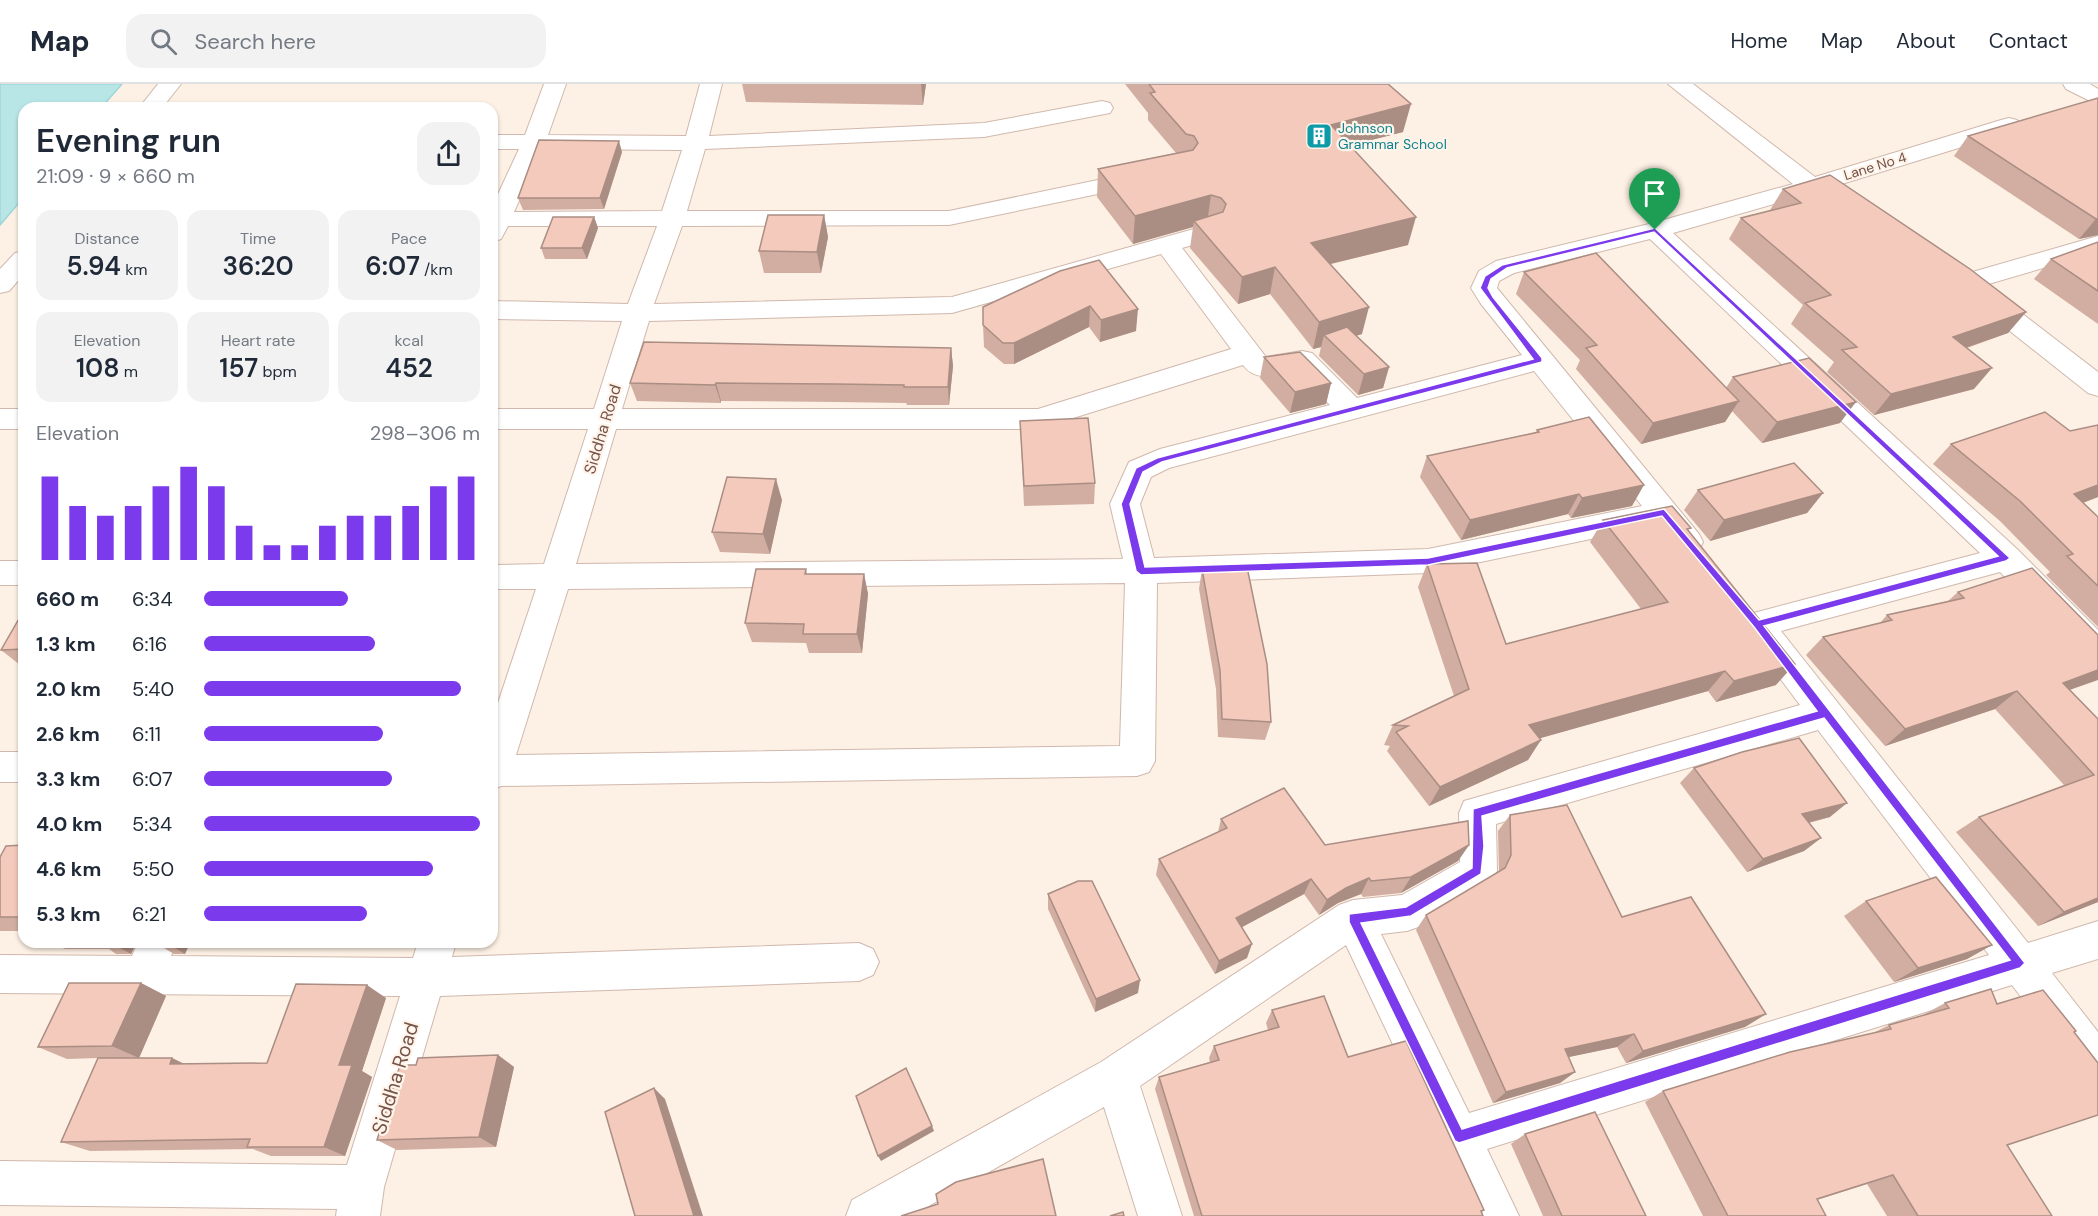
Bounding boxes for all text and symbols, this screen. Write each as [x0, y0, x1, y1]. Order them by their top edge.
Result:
search box [126, 14, 546, 68]
text: Map [30, 23, 90, 60]
icon: search [147, 25, 180, 58]
text: Search here [195, 27, 316, 56]
text: Home [1730, 27, 1788, 55]
text: Map [1821, 27, 1863, 55]
text: About [1896, 27, 1956, 55]
text: Contact [1989, 27, 2068, 55]
text: Evening run [36, 119, 221, 162]
place label: Johnson Grammar School [1338, 119, 1447, 153]
building icon: Johnson Grammar School [1304, 121, 1334, 151]
button: share [417, 122, 480, 185]
street label: Lane No 4 [1841, 148, 1909, 184]
text: 21:09 · 9 × 660 m [36, 163, 195, 189]
pin [1629, 168, 1680, 230]
icon: arrive [1638, 177, 1671, 210]
text: Distance [75, 228, 139, 249]
text: Time [240, 228, 276, 249]
text: Pace [391, 228, 427, 249]
text: 5.94 [66, 249, 121, 283]
text: 36:20 [222, 249, 294, 283]
text: 6:07 [365, 249, 420, 283]
text: km [121, 259, 148, 280]
text: /km [420, 259, 453, 280]
text: Elevation [74, 330, 140, 351]
text: Heart rate [221, 330, 295, 351]
text: kcal [395, 330, 423, 351]
text: 108 [76, 351, 119, 385]
text: 157 [219, 351, 258, 385]
text: 452 [385, 351, 433, 385]
text: m [119, 361, 138, 382]
text: bpm [258, 361, 297, 382]
street label: Siddha Road [579, 382, 626, 476]
text: Elevation [36, 420, 119, 446]
text: 298–306 m [370, 420, 480, 446]
text: 660 m [36, 586, 99, 612]
text: 6:34 [132, 586, 173, 612]
text: 1.3 km [36, 631, 95, 657]
text: 6:16 [132, 631, 167, 657]
text: 2.0 km [36, 676, 101, 702]
text: 5:40 [132, 676, 174, 702]
text: 2.6 km [36, 721, 100, 747]
text: 6:11 [132, 721, 161, 747]
text: 3.3 km [36, 766, 100, 792]
text: 6:07 [132, 766, 173, 792]
text: 4.0 km [36, 811, 102, 837]
text: 5:34 [132, 811, 172, 837]
text: 4.6 km [36, 856, 101, 882]
text: 5:50 [132, 856, 174, 882]
text: 5.3 km [36, 901, 101, 927]
text: 6:21 [132, 901, 166, 927]
street label: Siddha Road [366, 1019, 424, 1137]

